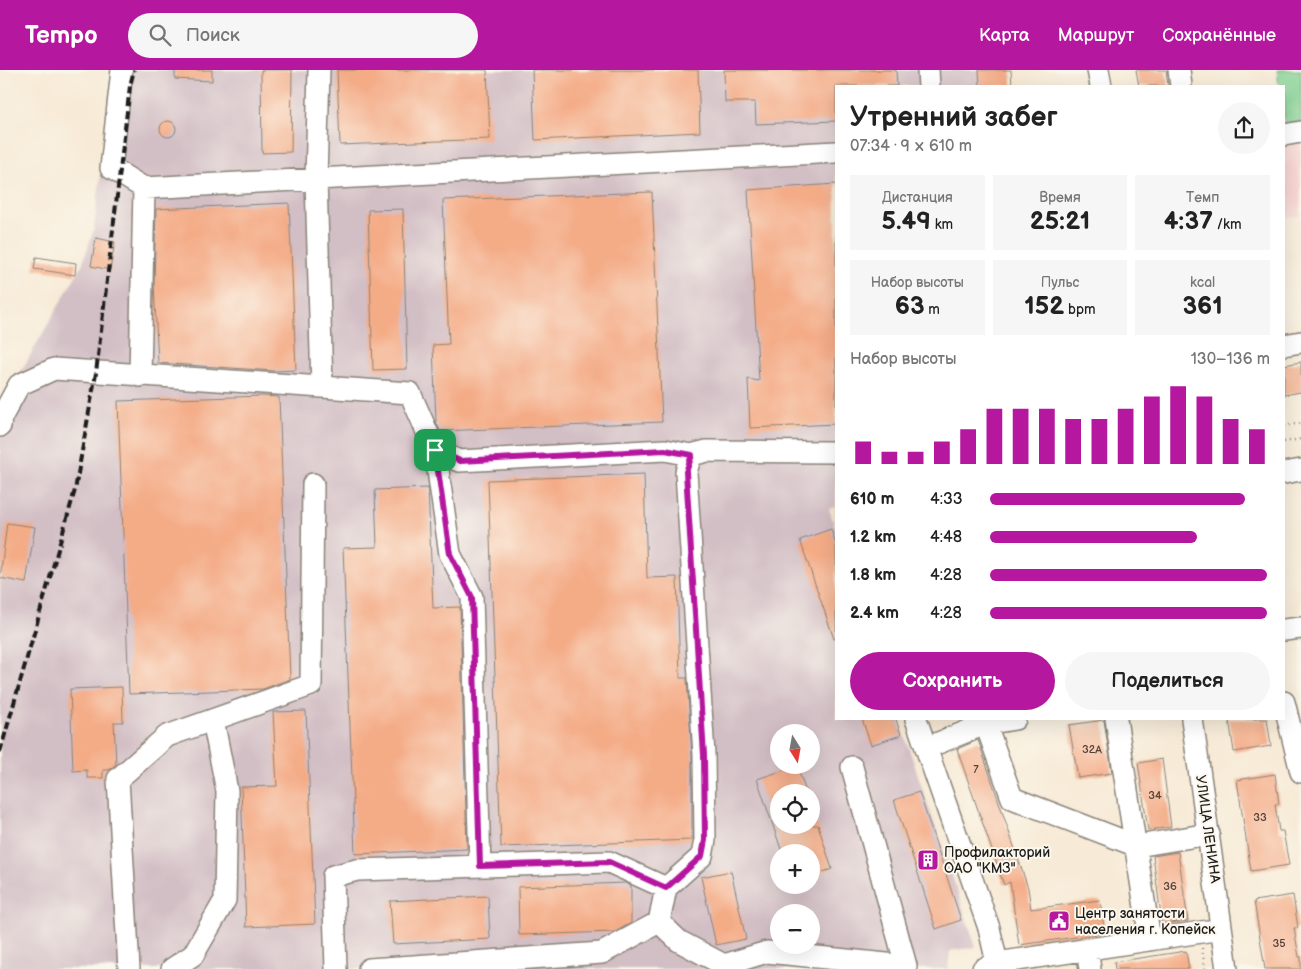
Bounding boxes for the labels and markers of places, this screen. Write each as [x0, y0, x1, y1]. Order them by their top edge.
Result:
pin [414, 429, 456, 471]
place label: Профилакторий ОАО "КМЗ" [944, 844, 1050, 877]
building icon: Профилакторий ОАО "КМЗ" [916, 848, 940, 872]
place label: Центр занятости населения г. Копейск [1075, 905, 1216, 938]
public building icon: Центр занятости населения г. Копейск [1047, 909, 1071, 933]

